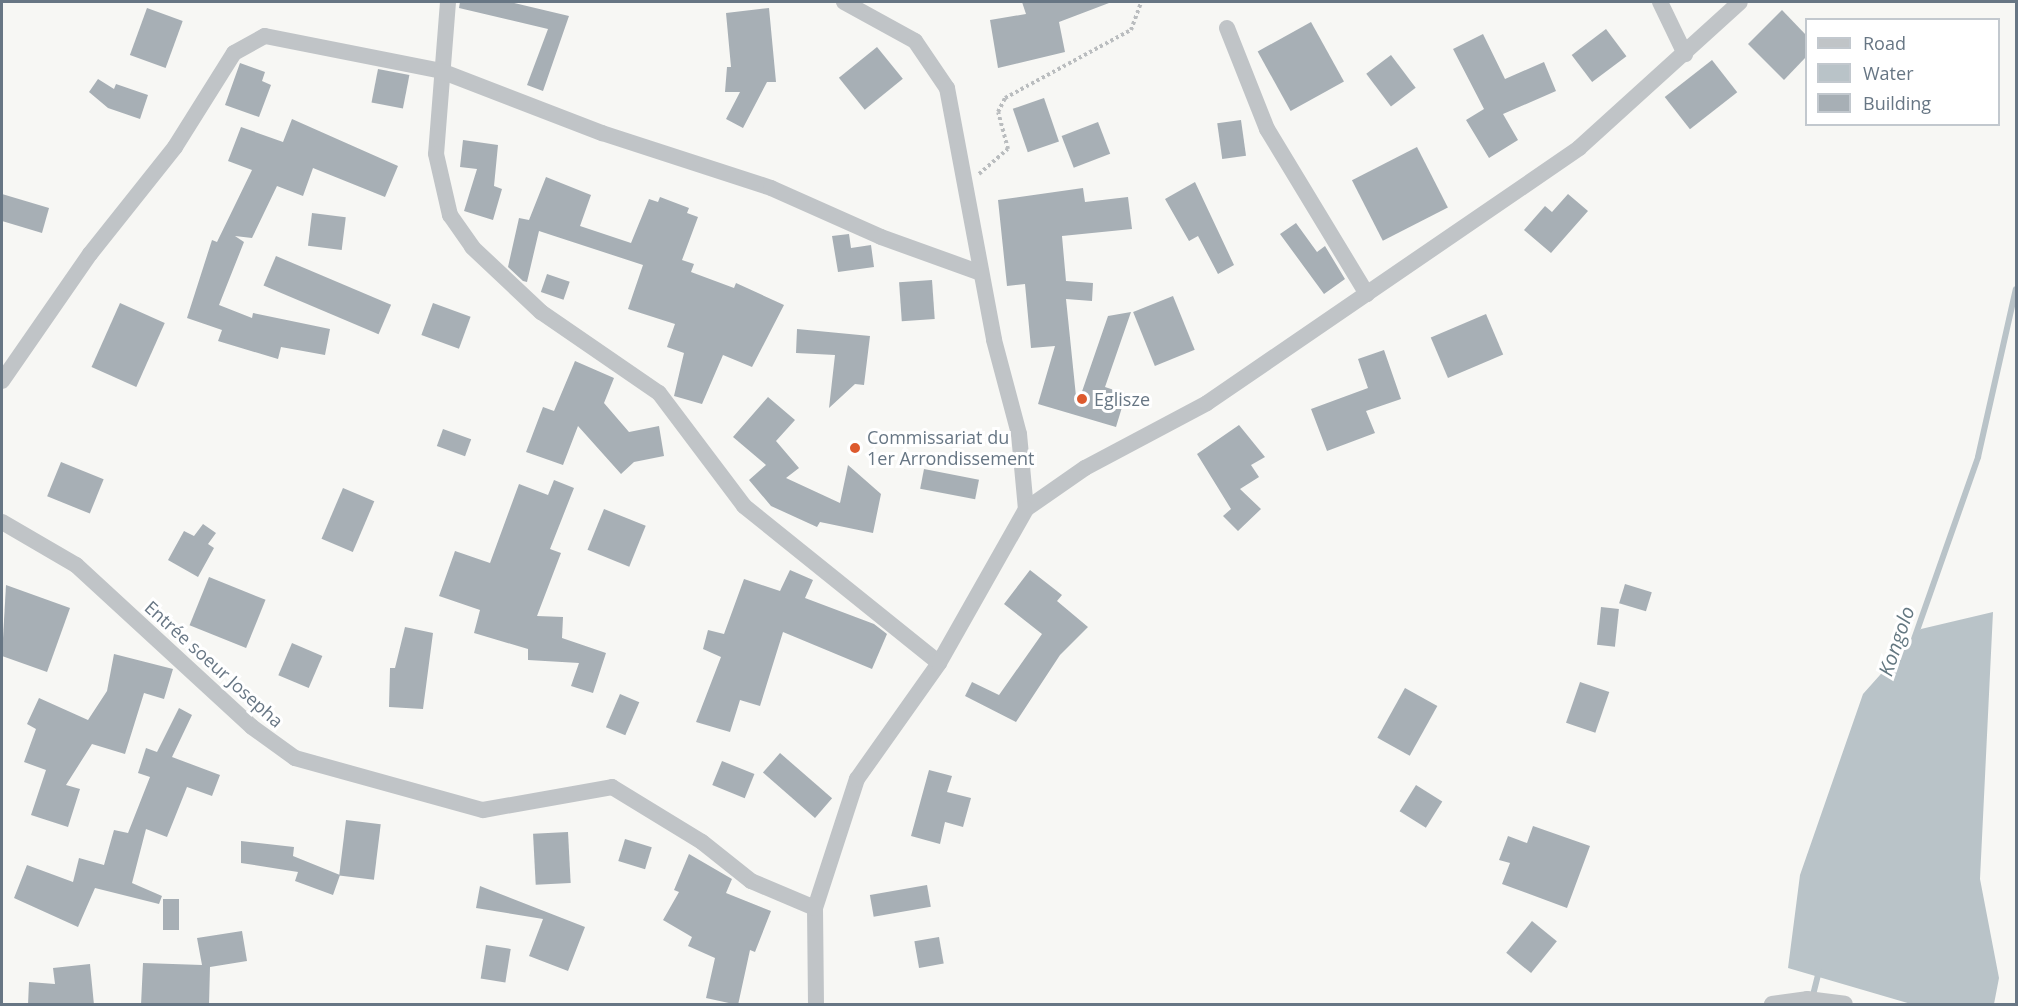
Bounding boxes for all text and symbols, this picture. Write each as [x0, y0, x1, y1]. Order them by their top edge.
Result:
legend [1805, 18, 2000, 126]
text: Road [1863, 31, 1906, 55]
text: Water [1863, 61, 1914, 85]
text: Building [1863, 91, 1931, 115]
place label: Eglisze [1094, 388, 1150, 410]
marker: Eglisze [1075, 392, 1089, 406]
place label: Commissariat du 1er Arrondissement [867, 427, 1034, 470]
marker: Commissariat du 1er Arrondissement [848, 441, 862, 455]
street label: Entrée soeur Josepha [140, 596, 288, 732]
water label: Kongolo [1873, 603, 1919, 679]

